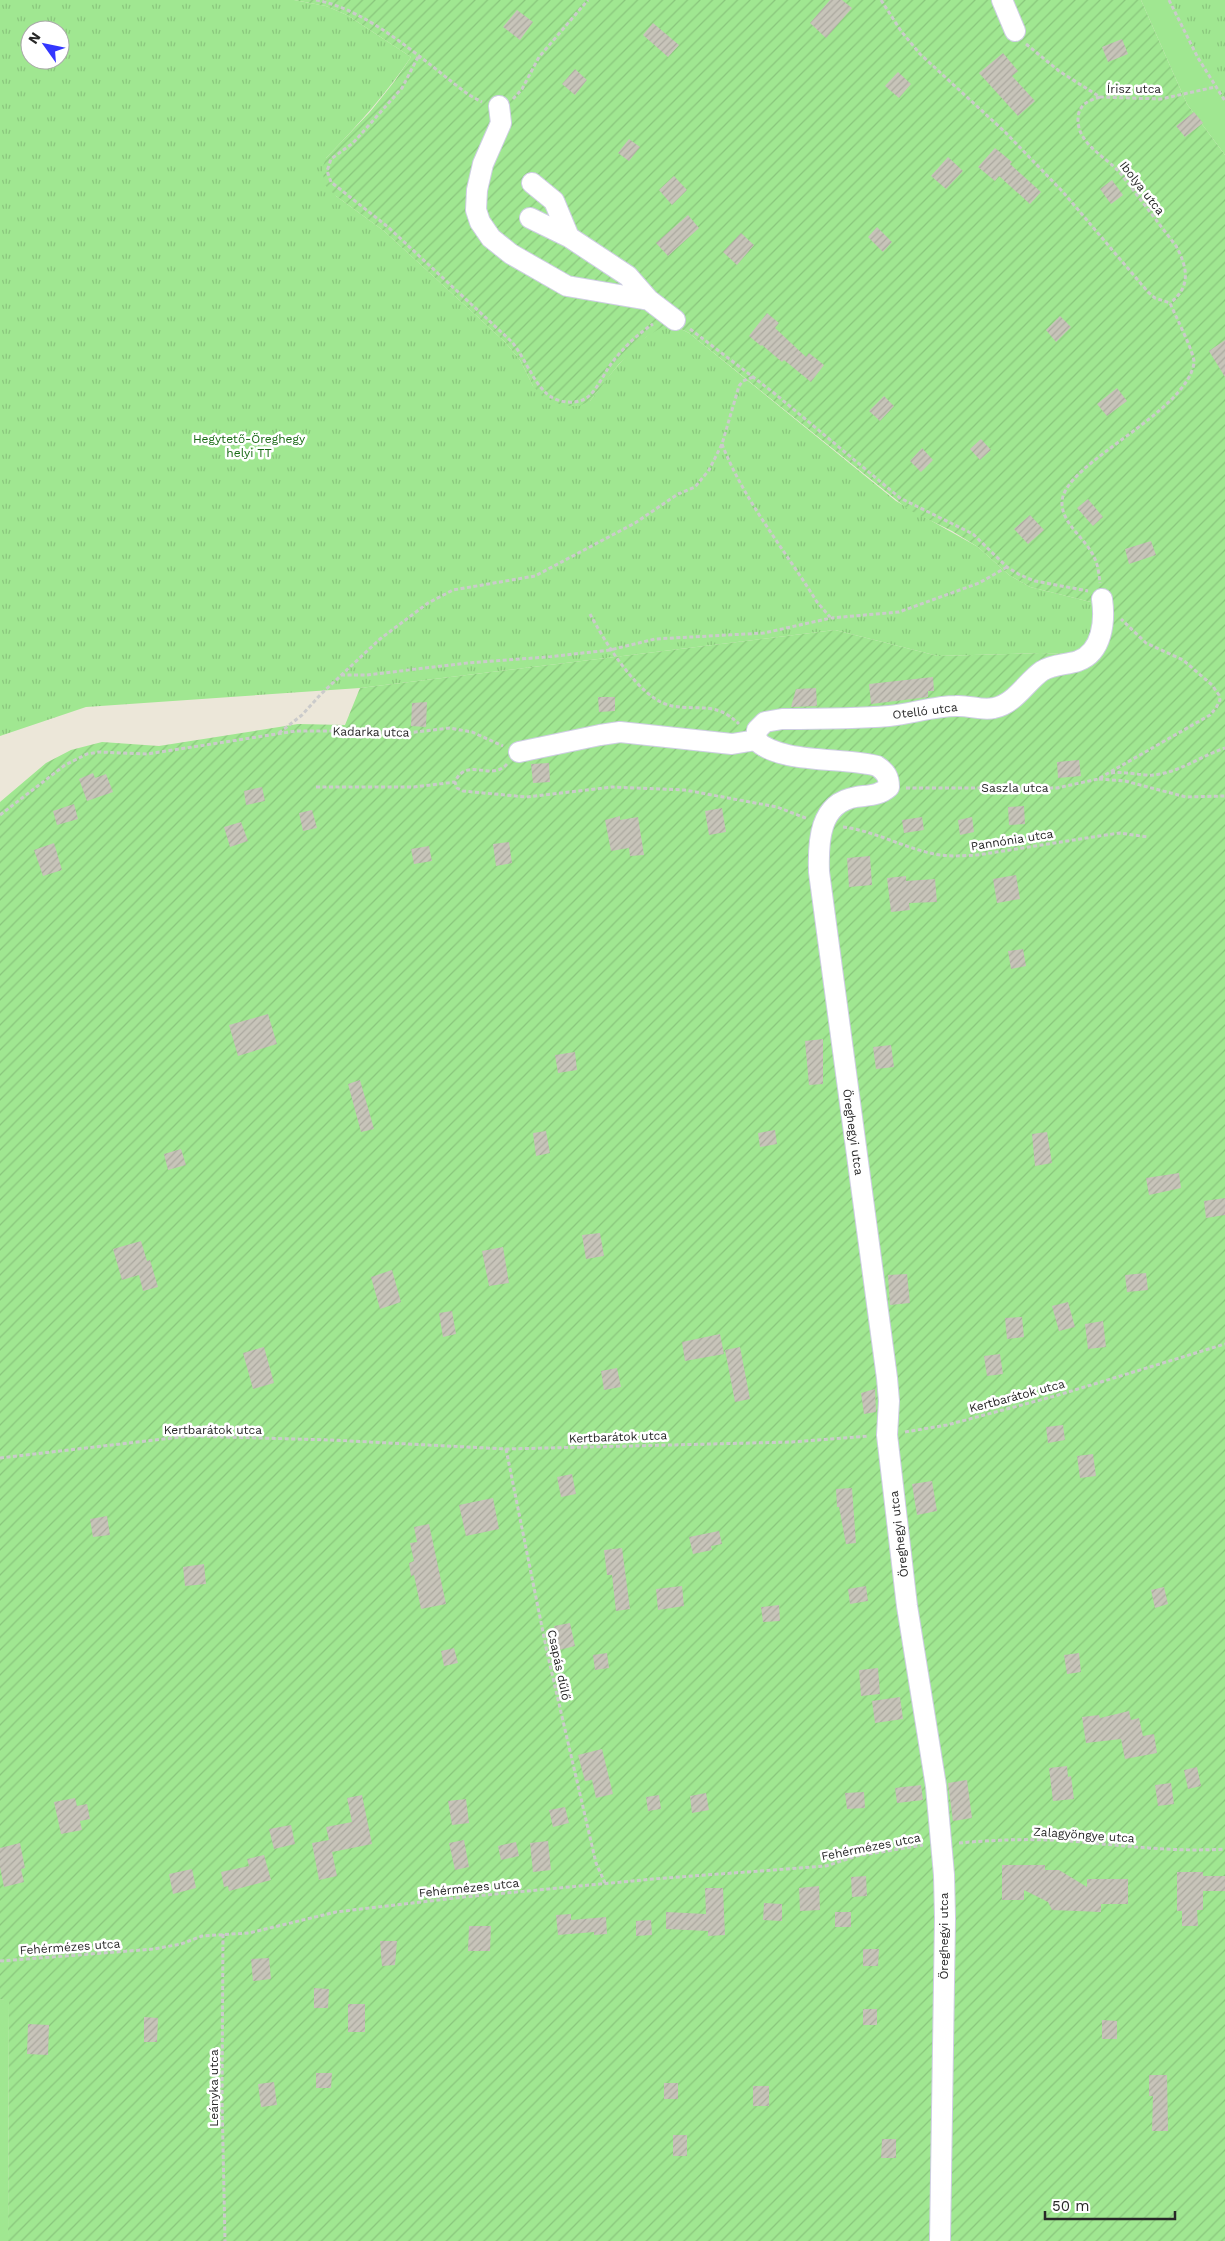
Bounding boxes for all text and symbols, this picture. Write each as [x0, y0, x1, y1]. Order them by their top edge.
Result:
north arrow [20, 20, 70, 70]
text: N [25, 29, 44, 47]
street label: Írisz utca [1107, 82, 1161, 96]
street label: Ibolya utca [1117, 158, 1167, 218]
park label: Hegytető-Öreghegy helyi TT [193, 432, 306, 460]
street label: Otelló utca [892, 700, 959, 722]
street label: Kadarka utca [332, 724, 410, 740]
street label: Saszla utca [981, 781, 1049, 795]
street label: Pannónia utca [970, 827, 1054, 853]
street label: Öreghegyi utca [840, 1088, 866, 1176]
street label: Kertbarátok utca [968, 1376, 1066, 1415]
street label: Kertbarátok utca [164, 1423, 262, 1437]
street label: Kertbarátok utca [569, 1428, 668, 1446]
street label: Öreghegyi utca [887, 1490, 911, 1578]
street label: Csapás dűlő [545, 1628, 573, 1702]
street label: Zalagyöngye utca [1033, 1824, 1135, 1846]
street label: Fehérmézes utca [820, 1830, 922, 1863]
street label: Fehérmézes utca [418, 1876, 520, 1900]
street label: Öreghegyi utca [937, 1892, 951, 1980]
street label: Fehérmézes utca [19, 1936, 121, 1957]
street label: Leányka utca [207, 2049, 221, 2127]
scale bar [1045, 2188, 1175, 2220]
text: 50 m [1052, 2197, 1089, 2215]

